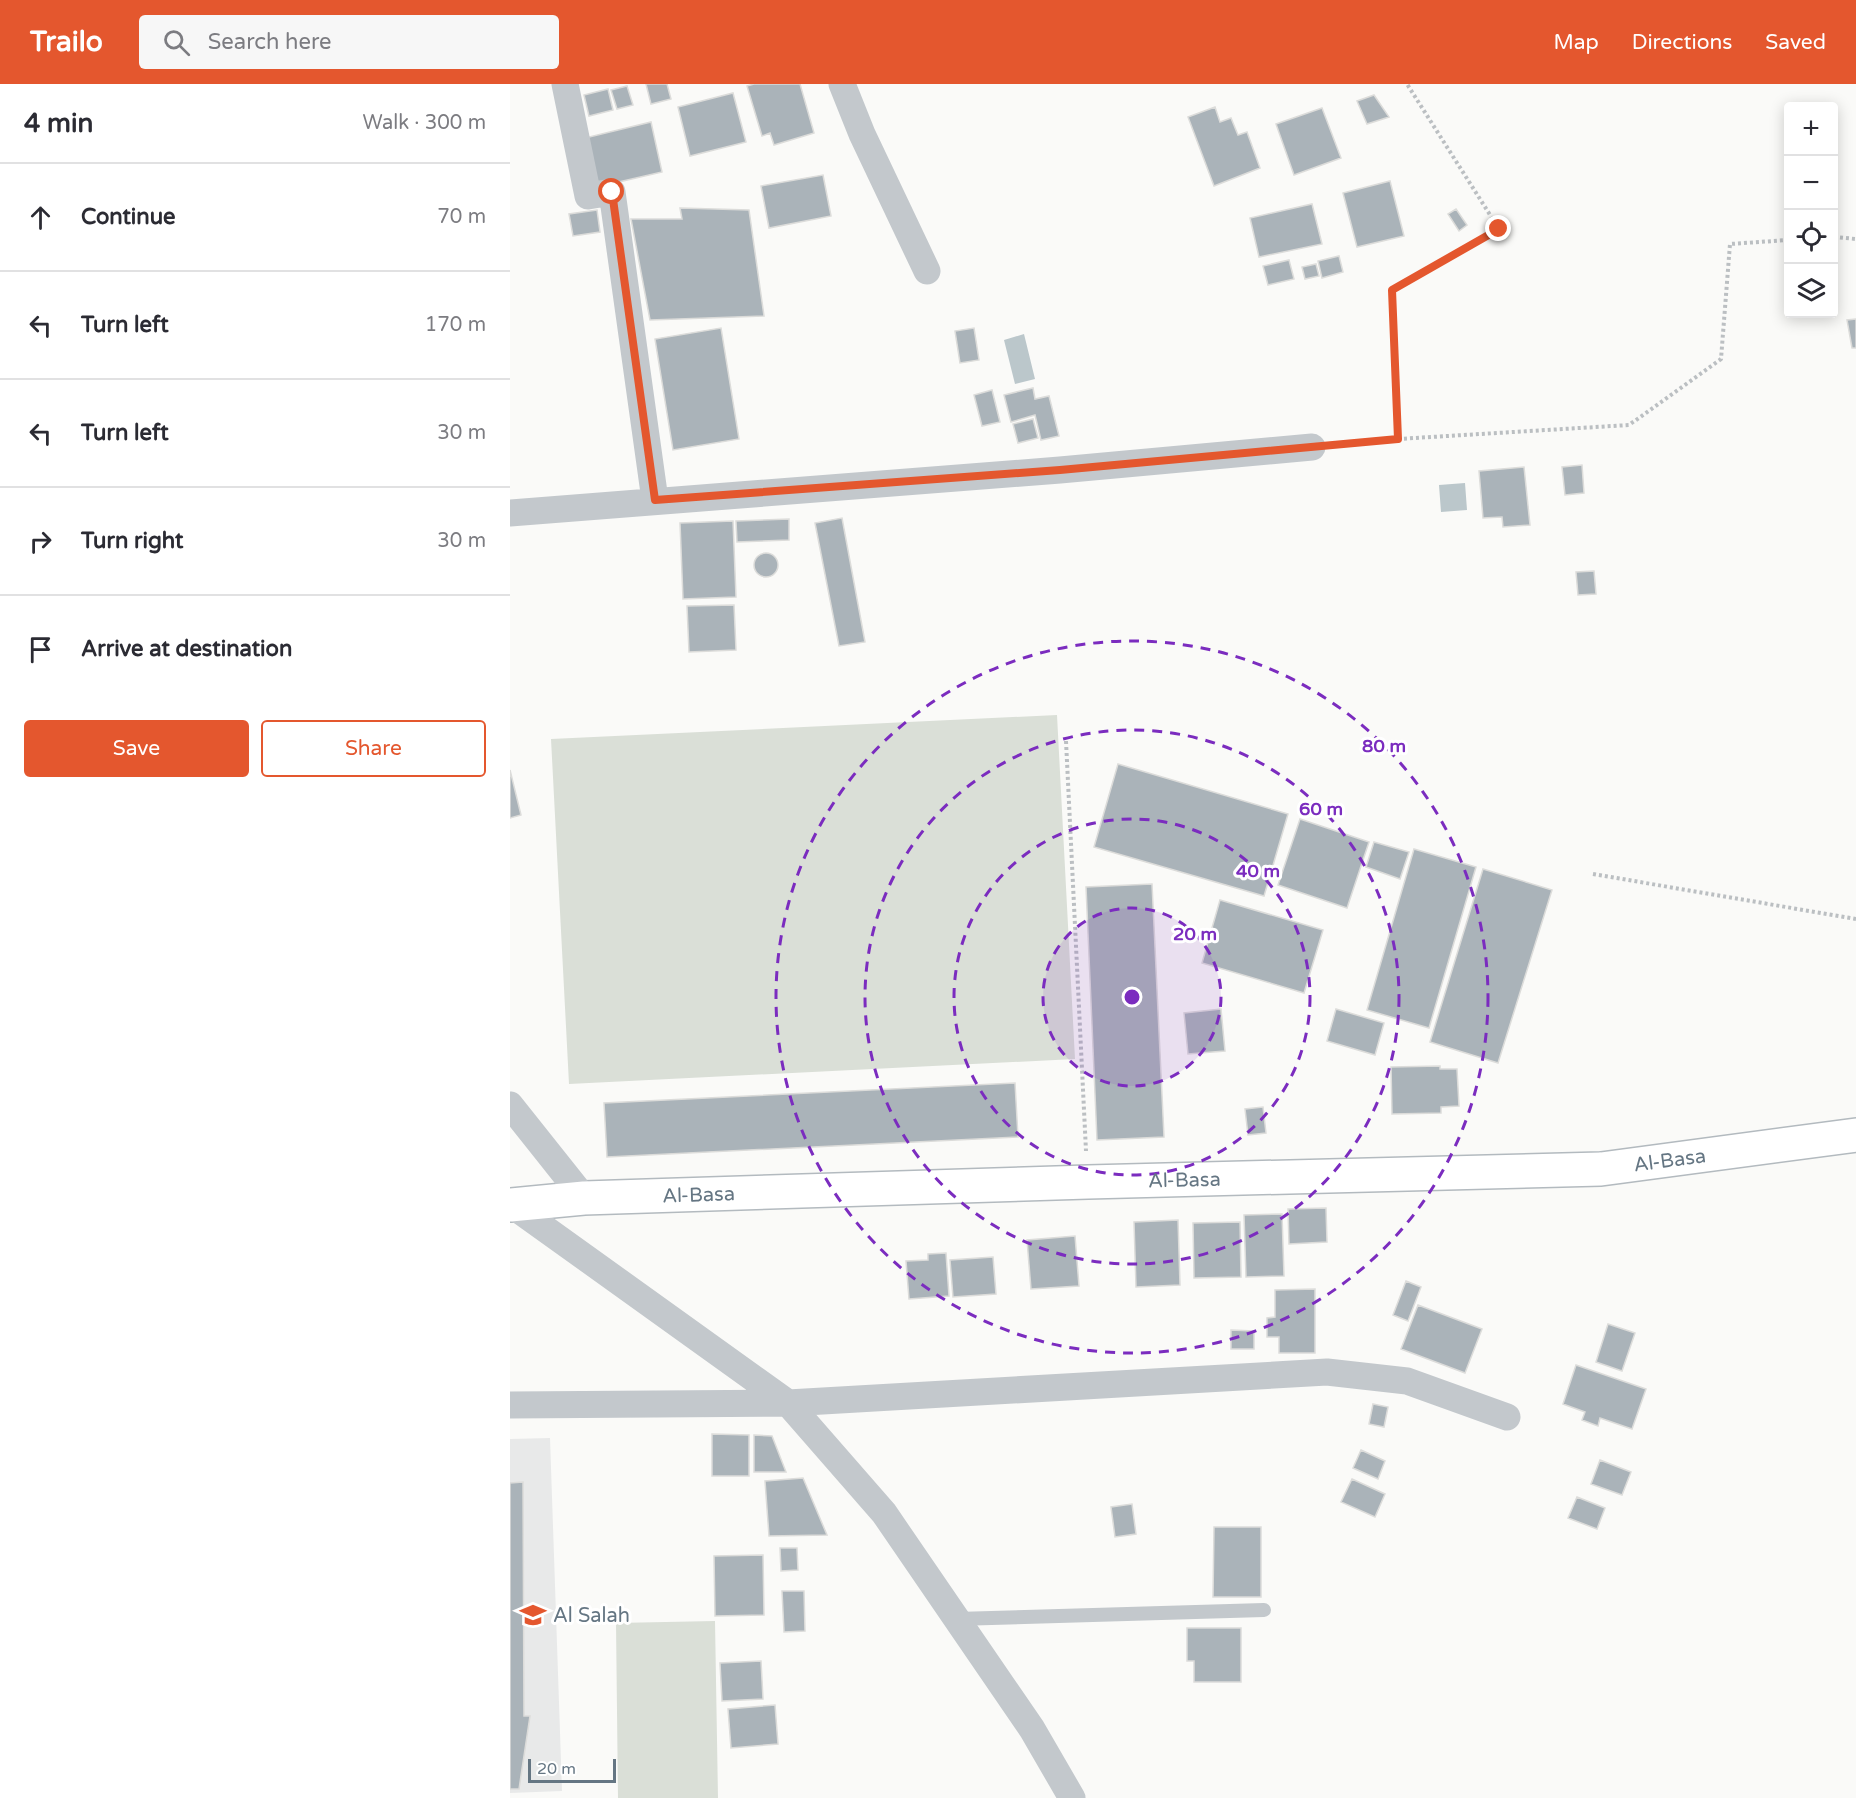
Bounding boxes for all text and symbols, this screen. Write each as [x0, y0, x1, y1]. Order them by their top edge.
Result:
search box [139, 15, 559, 69]
text: Trailo [30, 25, 103, 59]
icon: search [160, 26, 193, 59]
text: Search here [208, 29, 332, 55]
text: Map [1553, 30, 1599, 55]
text: Directions [1632, 30, 1732, 55]
text: Saved [1765, 30, 1826, 55]
map controls [1784, 102, 1838, 318]
button: + [1784, 102, 1838, 156]
text: 4 min [24, 108, 93, 139]
text: Walk · 300 m [363, 111, 486, 135]
button: − [1784, 156, 1838, 210]
route start [598, 178, 624, 204]
icon: ahead [24, 201, 57, 234]
text: Continue [81, 204, 176, 230]
text: 70 m [437, 205, 486, 229]
button: locate [1784, 210, 1838, 264]
route end [1485, 215, 1511, 241]
button: layers [1784, 264, 1838, 318]
icon: left [24, 309, 57, 342]
text: Turn left [81, 312, 169, 338]
text: 170 m [425, 313, 486, 337]
icon: left [24, 417, 57, 450]
text: Turn left [81, 420, 169, 446]
text: 30 m [437, 421, 486, 445]
icon: right [24, 525, 57, 558]
text: Turn right [81, 528, 183, 554]
text: 30 m [437, 529, 486, 553]
icon: arrive [24, 633, 57, 666]
text: Arrive at destination [81, 636, 292, 662]
button: Save [24, 720, 249, 777]
button: Share [261, 720, 486, 777]
text: 80 m [1362, 735, 1406, 757]
text: 60 m [1299, 798, 1343, 820]
text: 40 m [1236, 860, 1280, 882]
text: 20 m [1173, 923, 1217, 945]
centre of rings [1122, 987, 1142, 1007]
street label: Al-Basa [1632, 1144, 1707, 1178]
street label: Al-Basa [1148, 1168, 1221, 1193]
street label: Al-Basa [662, 1182, 735, 1209]
school or university icon: Al Salah [518, 1600, 548, 1630]
place label: Al Salah [553, 1604, 630, 1628]
scale bar [528, 1756, 616, 1784]
text: 20 m [537, 1759, 576, 1779]

